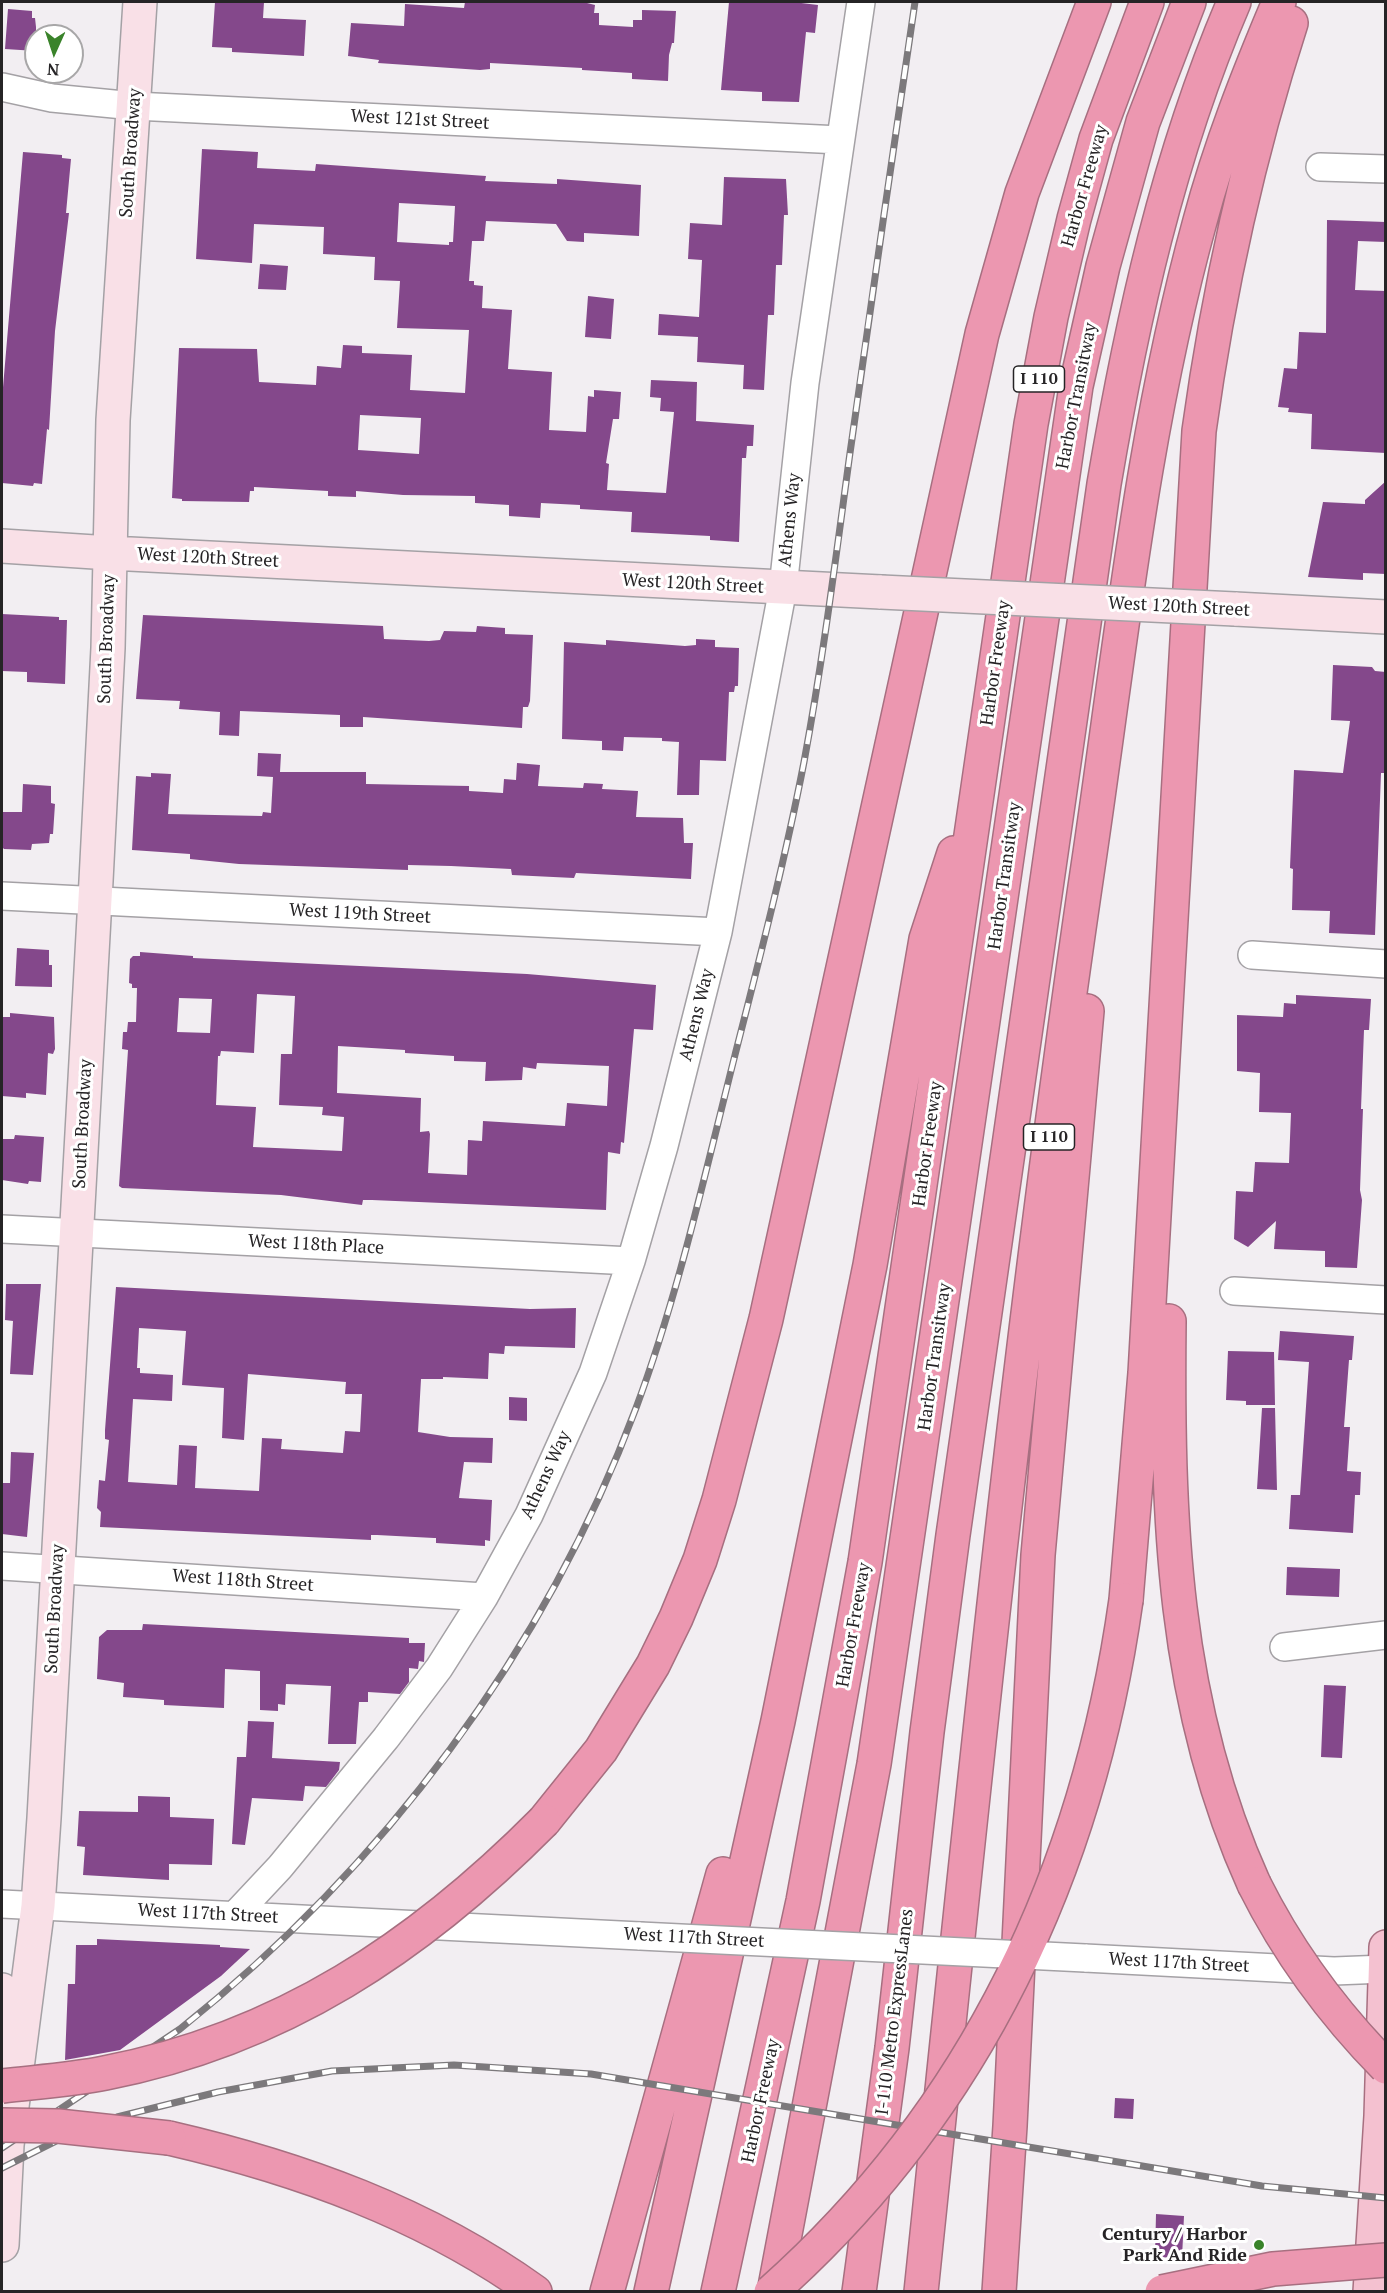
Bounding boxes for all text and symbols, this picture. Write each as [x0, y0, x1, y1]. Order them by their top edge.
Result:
north arrow [24, 24, 84, 84]
text: N [47, 59, 60, 81]
street label: South Broadway [116, 87, 146, 219]
street label: West 121st Street [350, 106, 490, 134]
street label: Harbor Freeway [1057, 122, 1113, 250]
street label: Harbor Transitway [1052, 321, 1102, 471]
road number: I 110 [1014, 366, 1064, 392]
street label: Athens Way [774, 472, 806, 568]
street label: West 120th Street [137, 543, 279, 573]
street label: West 120th Street [622, 569, 764, 599]
street label: South Broadway [94, 574, 120, 704]
street label: West 120th Street [1108, 592, 1250, 622]
street label: Harbor Freeway [977, 599, 1015, 727]
street label: Harbor Transitway [984, 801, 1026, 951]
street label: West 119th Street [289, 899, 431, 929]
street label: Athens Way [675, 967, 719, 1063]
street label: South Broadway [69, 1059, 97, 1189]
street label: Harbor Freeway [909, 1080, 947, 1208]
road number: I 110 [1024, 1124, 1074, 1150]
street label: West 118th Place [247, 1231, 385, 1259]
street label: Harbor Transitway [914, 1282, 956, 1432]
street label: Athens Way [516, 1428, 576, 1522]
street label: South Broadway [41, 1544, 69, 1674]
street label: Harbor Freeway [832, 1561, 876, 1689]
street label: West 118th Street [171, 1565, 315, 1597]
street label: West 117th Street [137, 1900, 279, 1928]
street label: I-110 Metro ExpressLanes [872, 1908, 918, 2116]
street label: West 117th Street [623, 1924, 765, 1952]
street label: West 117th Street [1108, 1949, 1250, 1977]
street label: Harbor Freeway [737, 2037, 785, 2165]
place label: Century / Harbor Park And Ride [1102, 2224, 1247, 2266]
marker: Century / Harbor Park And Ride [1252, 2238, 1266, 2252]

